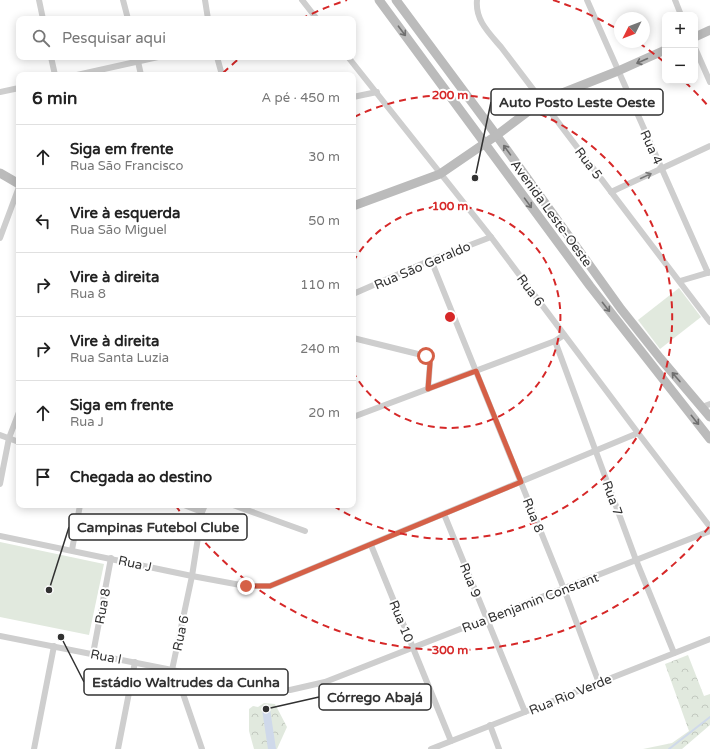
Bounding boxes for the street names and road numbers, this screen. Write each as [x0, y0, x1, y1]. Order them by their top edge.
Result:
street label: Rua 4 [636, 128, 666, 167]
street label: Rua 5 [571, 144, 605, 183]
street label: Avenida Leste-Oeste [507, 157, 595, 270]
street label: Rua São Geraldo [372, 238, 473, 293]
street label: Rua 6 [513, 271, 547, 310]
street label: Rua 7 [598, 479, 626, 518]
street label: Rua 8 [519, 496, 547, 535]
street label: Rua J [117, 553, 153, 575]
street label: Rua 9 [456, 561, 484, 600]
street label: Rua Benjamin Constant [460, 569, 601, 636]
street label: Rua 8 [92, 587, 114, 625]
street label: Rua 10 [385, 598, 417, 645]
street label: Rua 6 [169, 614, 193, 652]
street label: Rua l [89, 646, 123, 668]
street label: Rua Rio Verde [527, 671, 614, 719]

